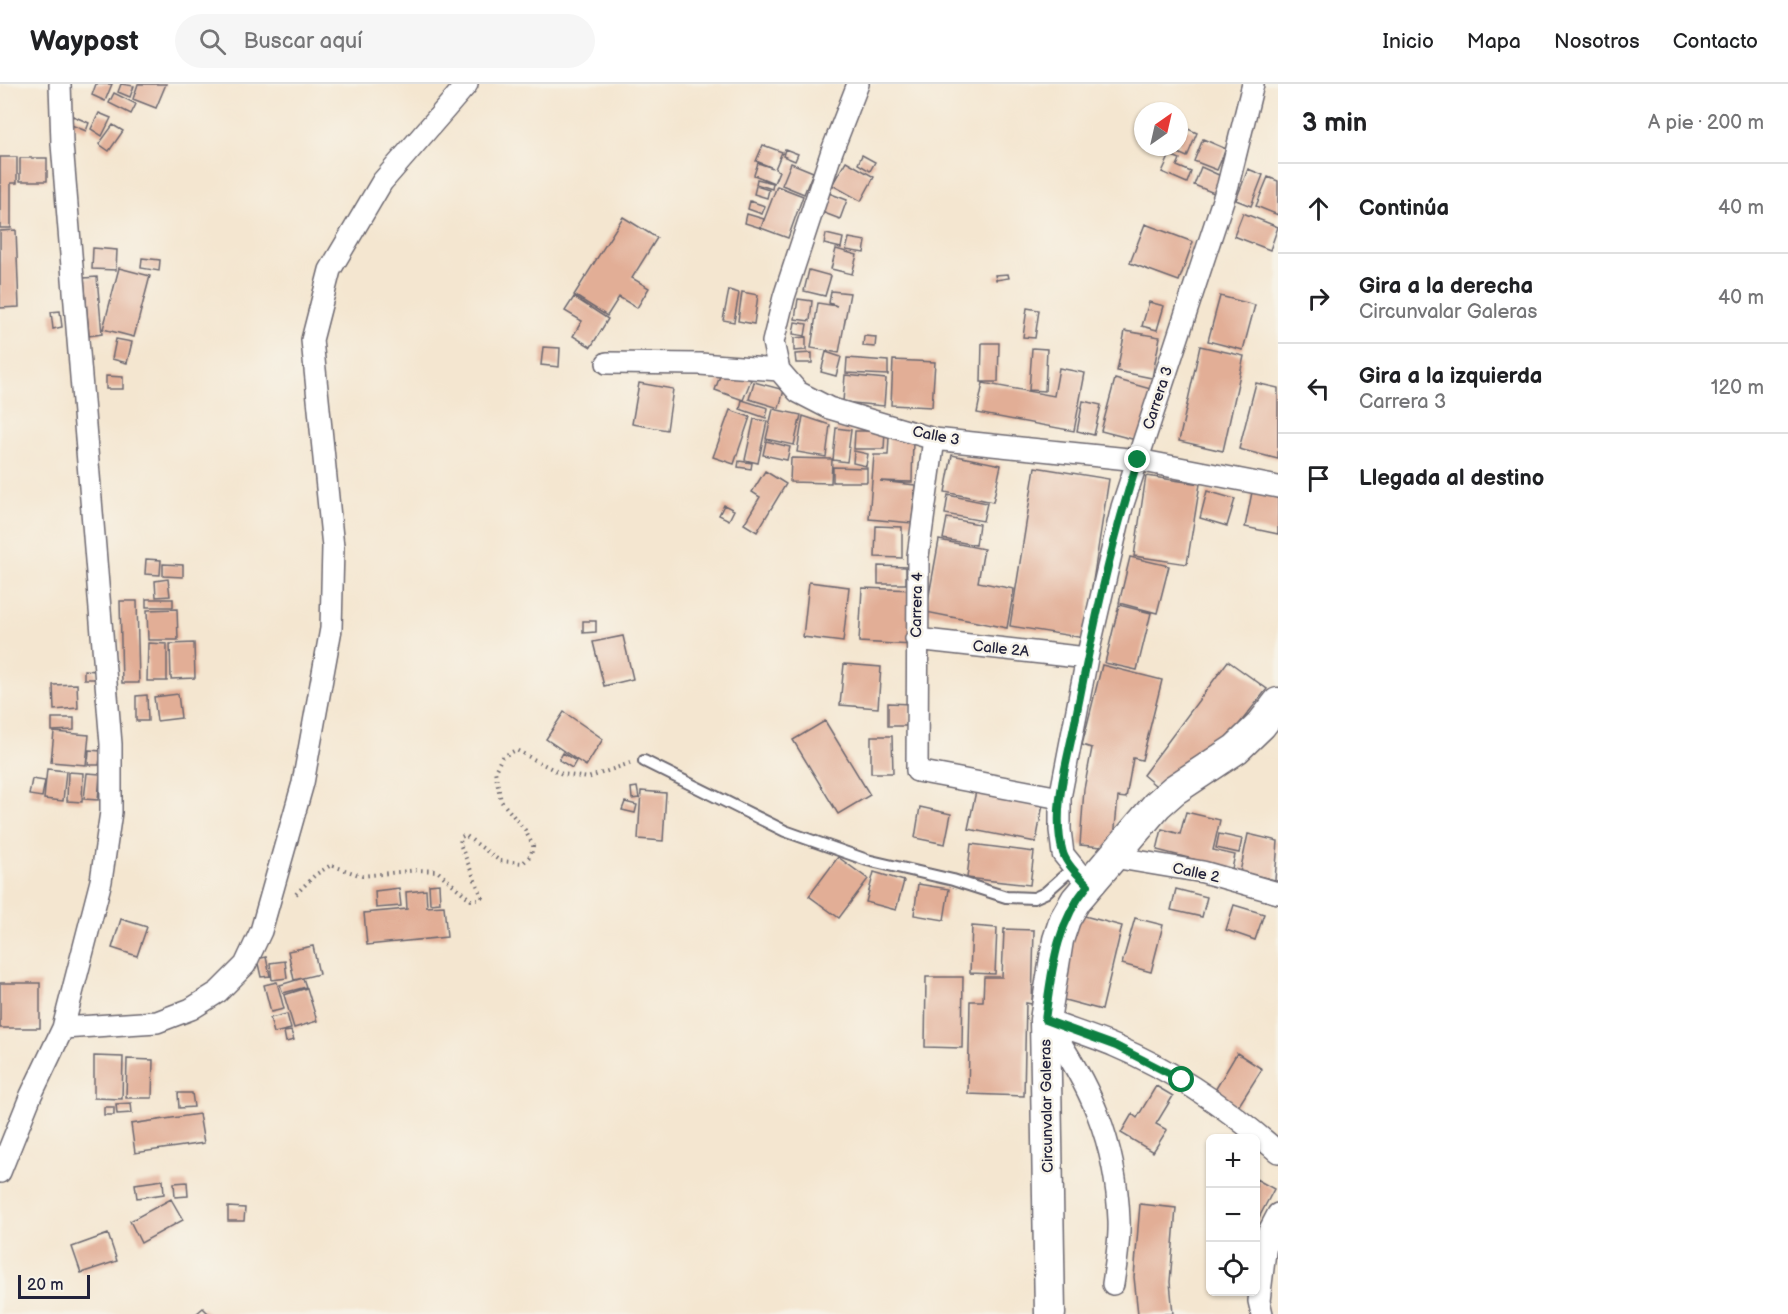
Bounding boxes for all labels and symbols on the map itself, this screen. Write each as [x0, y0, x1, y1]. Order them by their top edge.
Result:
north arrow [1134, 102, 1188, 156]
street label: Carrera 3 [1139, 364, 1177, 432]
street label: Calle 3 [911, 422, 961, 450]
route end [1124, 446, 1150, 472]
street label: Carrera 4 [907, 572, 927, 638]
street label: Calle 2A [972, 637, 1031, 661]
street label: Calle 2 [1171, 859, 1221, 887]
street label: Circunvalar Galeras [1036, 1038, 1058, 1173]
route start [1168, 1066, 1194, 1092]
scale bar [18, 1272, 90, 1300]

